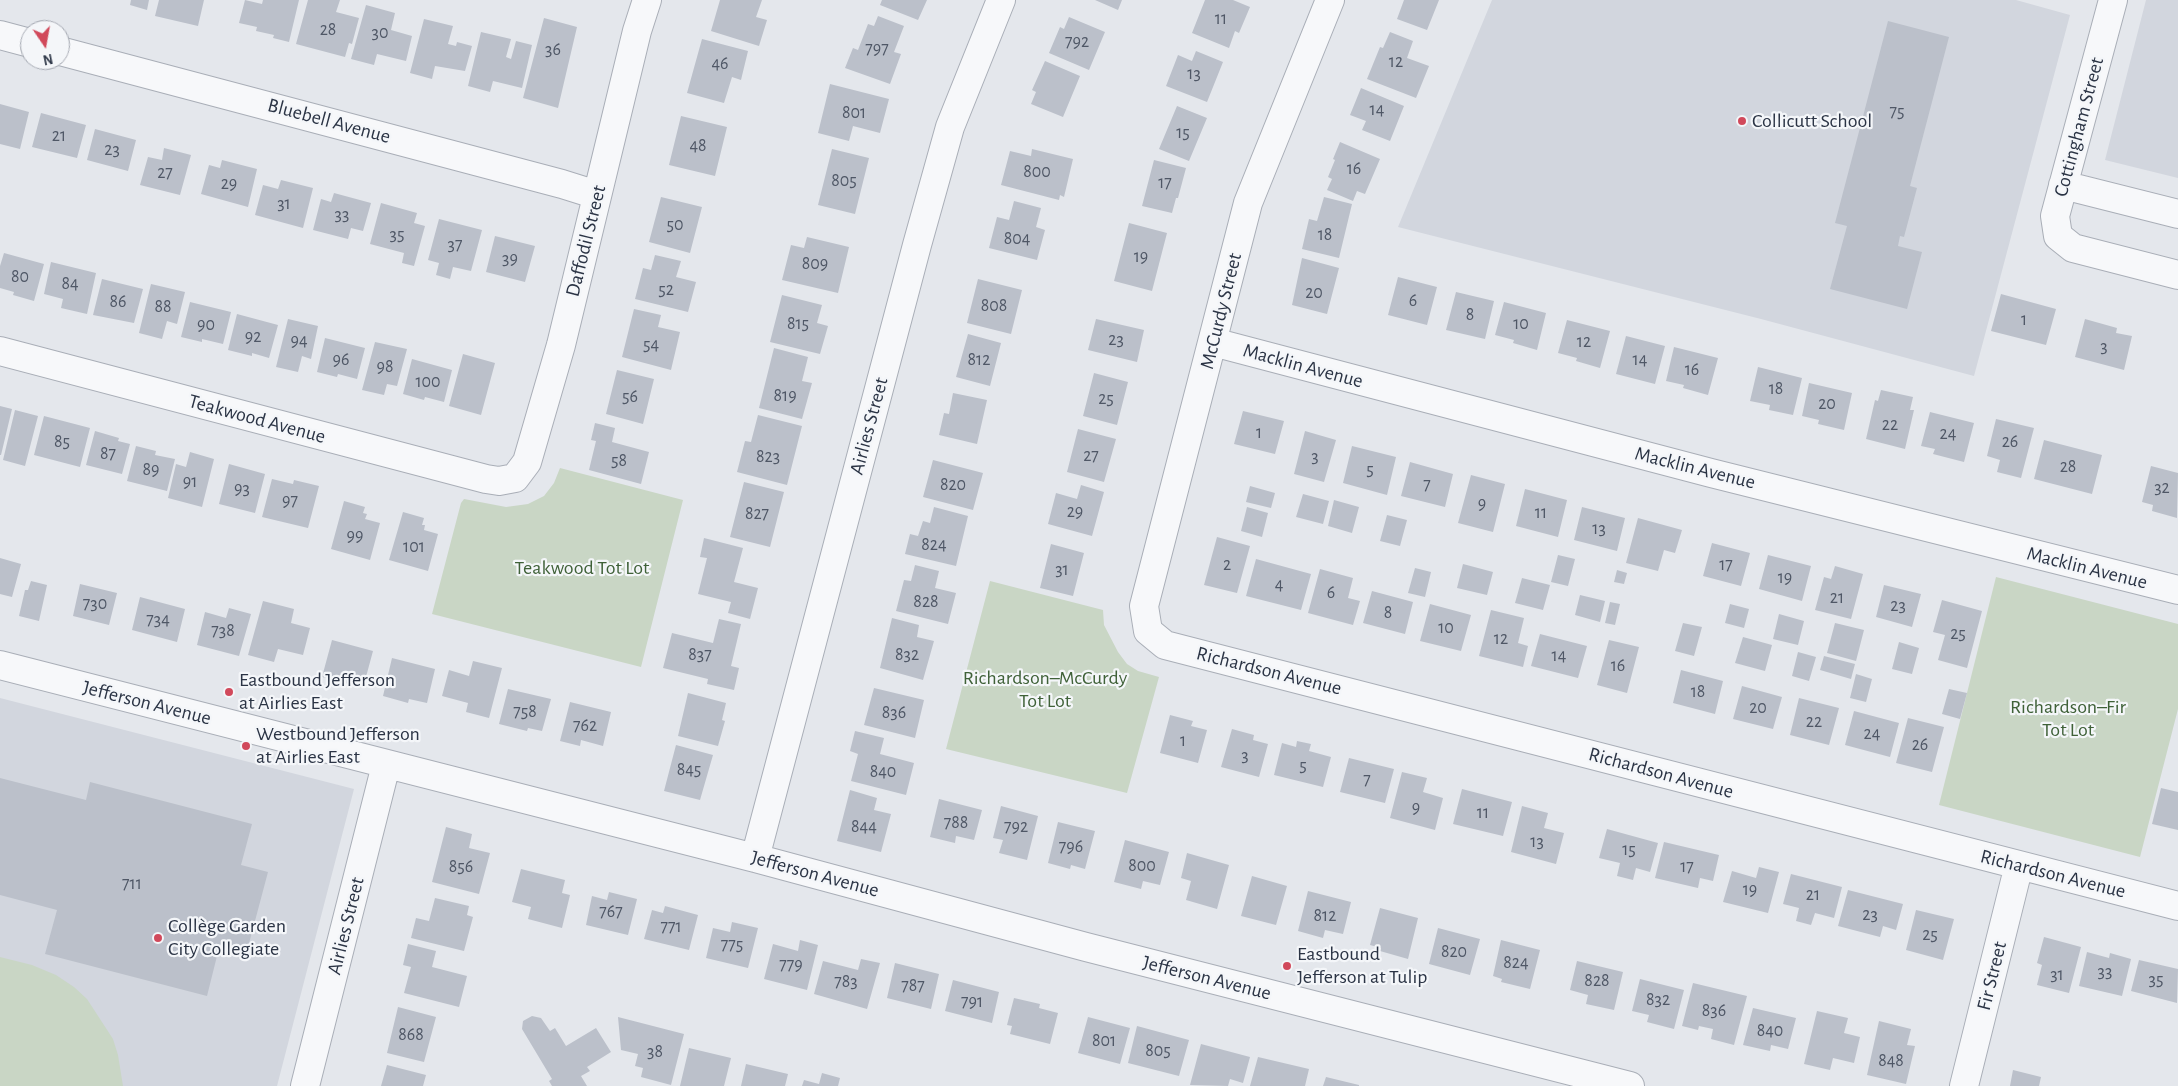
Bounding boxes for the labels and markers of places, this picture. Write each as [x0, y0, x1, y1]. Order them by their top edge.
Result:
place label: Collicutt School [1752, 109, 1872, 133]
marker: Collicutt School [1736, 115, 1748, 127]
place label: Eastbound Jefferson at Airlies East [239, 668, 395, 715]
marker: Eastbound Jefferson at Airlies East [223, 686, 235, 698]
place label: Westbound Jefferson at Airlies East [256, 722, 420, 769]
marker: Westbound Jefferson at Airlies East [240, 740, 252, 752]
place label: Collège Garden City Collegiate [168, 914, 286, 961]
marker: Collège Garden City Collegiate [152, 932, 164, 944]
place label: Eastbound Jefferson at Tulip [1297, 942, 1427, 989]
marker: Eastbound Jefferson at Tulip [1281, 960, 1293, 972]

